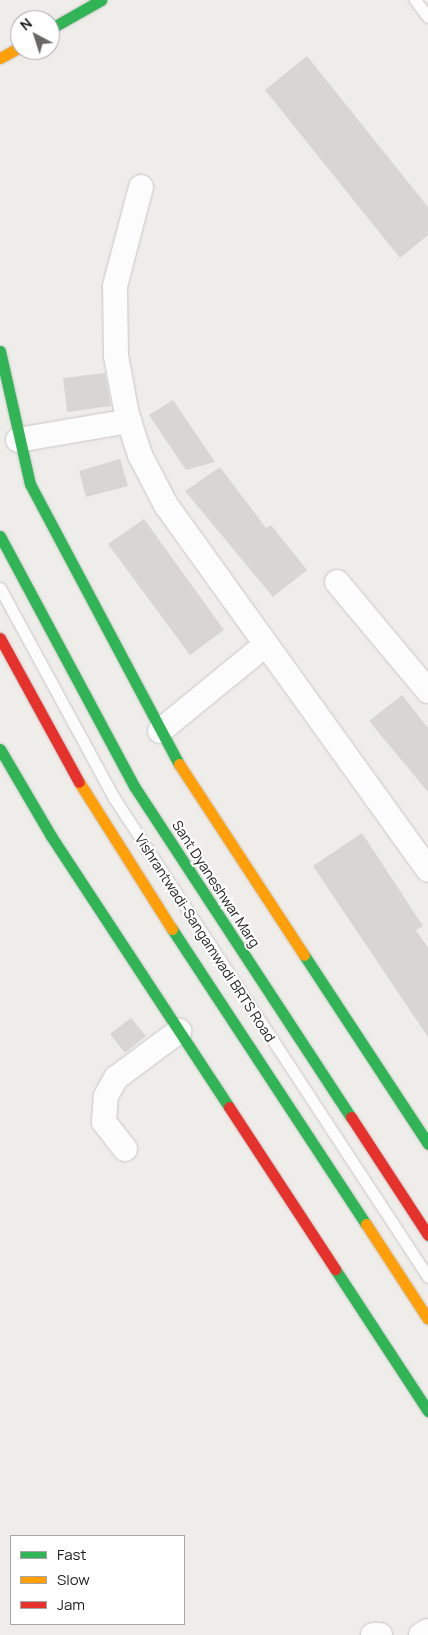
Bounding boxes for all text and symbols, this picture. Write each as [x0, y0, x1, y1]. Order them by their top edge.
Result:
north arrow [10, 10, 60, 60]
text: N [16, 13, 36, 34]
street label: Sant Dyaneshwar Marg [169, 817, 263, 951]
street label: Vishrantwadi-Sangamwadi BRTS Road [131, 831, 279, 1045]
legend [10, 1535, 185, 1625]
text: Fast [57, 1544, 86, 1565]
text: Slow [57, 1569, 90, 1590]
text: Jam [57, 1594, 85, 1615]

